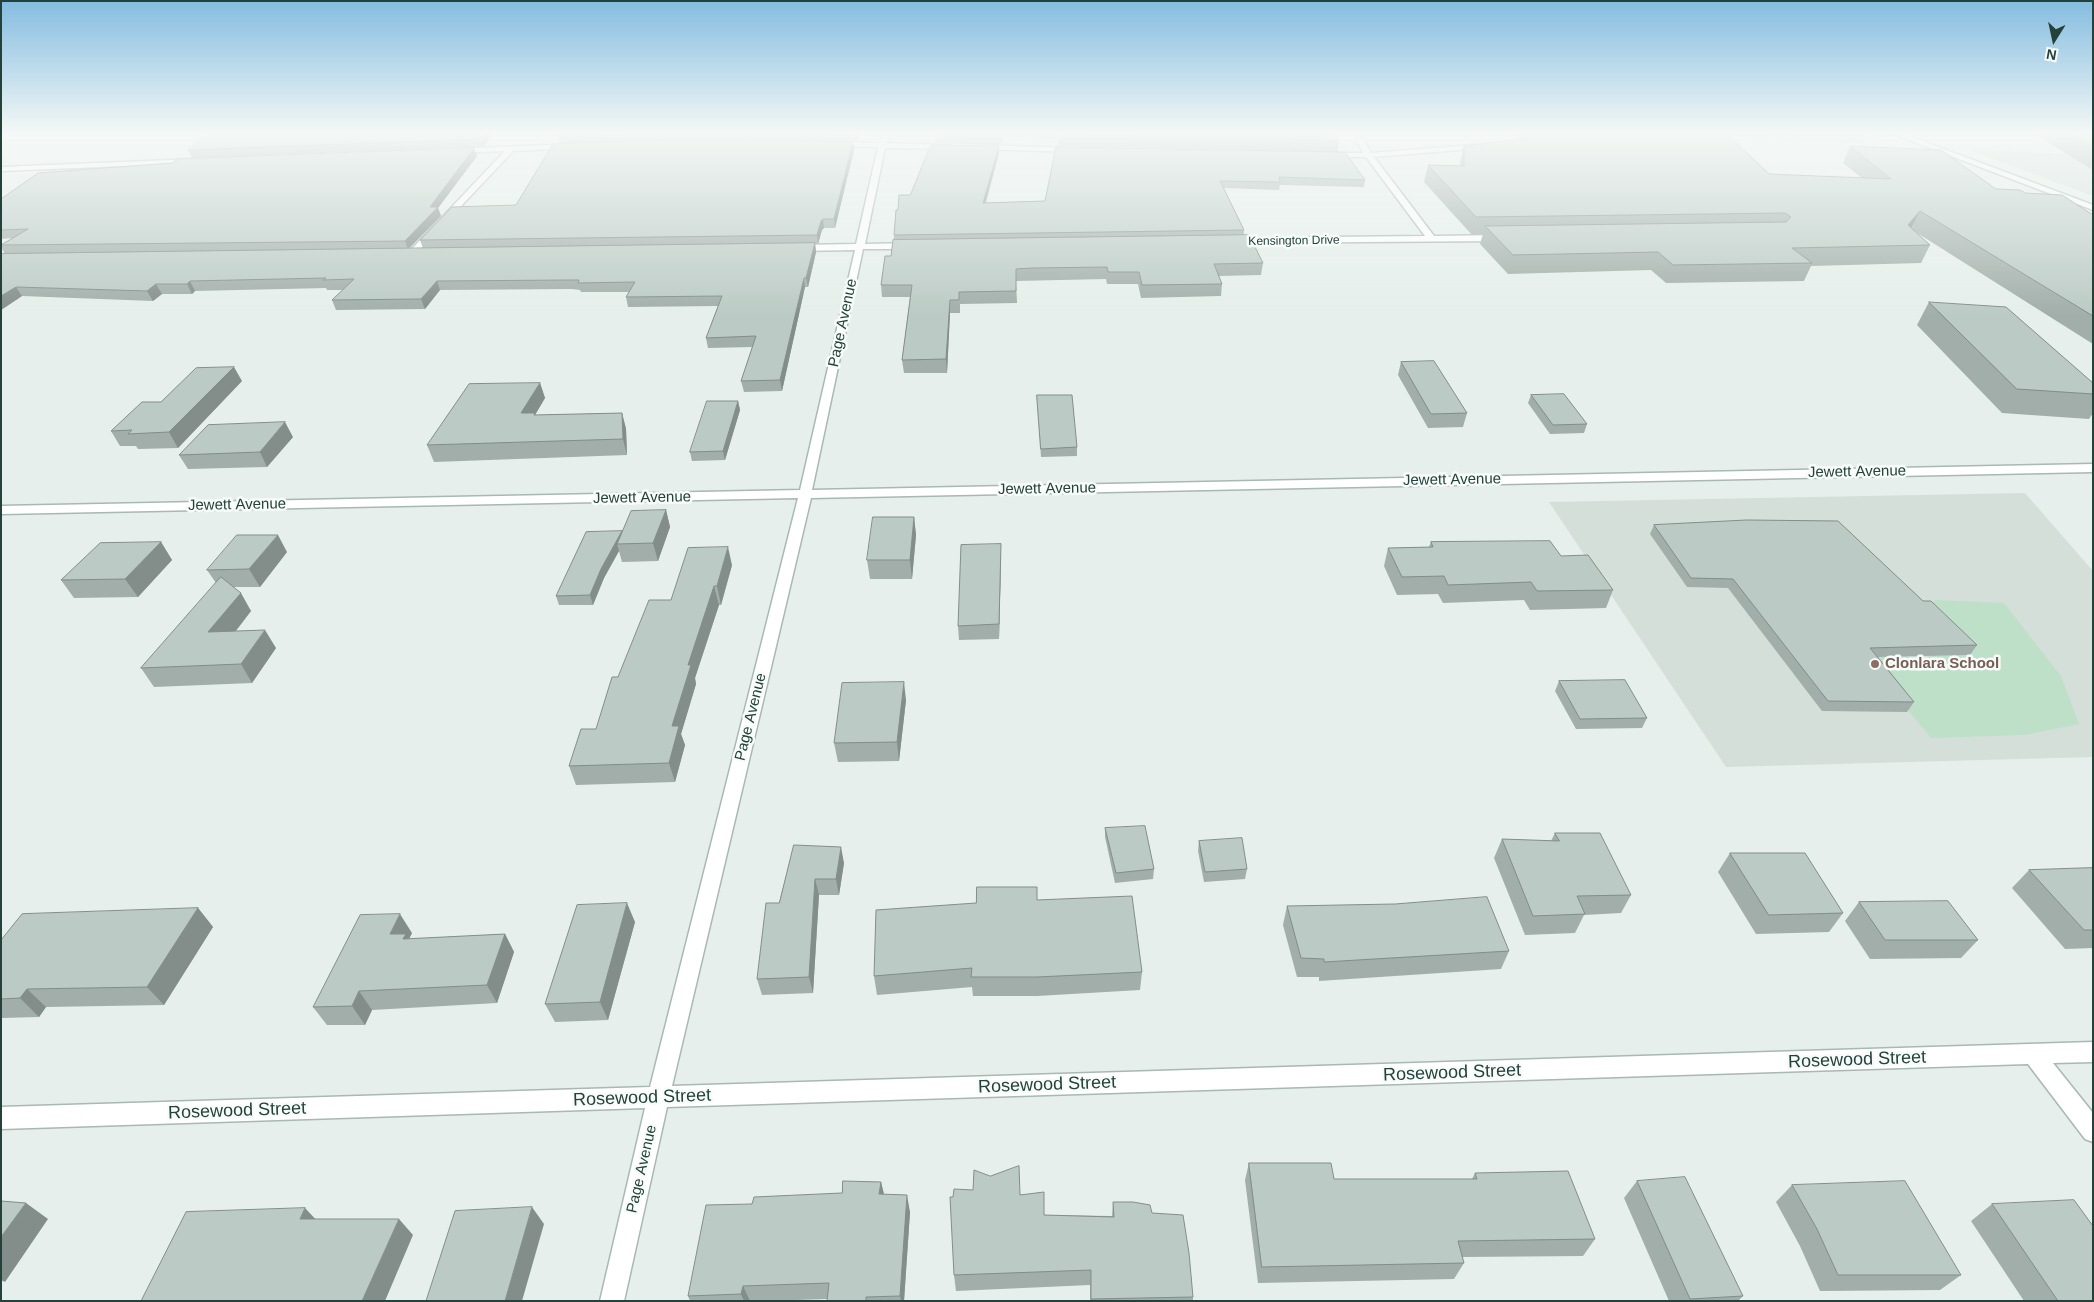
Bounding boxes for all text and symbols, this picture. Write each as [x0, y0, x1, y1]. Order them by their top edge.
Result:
north arrow [2029, 15, 2079, 65]
text: N [2045, 46, 2058, 64]
street label: Kensington Drive [1248, 233, 1340, 249]
street label: Page Avenue [825, 277, 861, 369]
street label: Jewett Avenue [1808, 462, 1906, 482]
street label: Jewett Avenue [1403, 470, 1501, 490]
street label: Jewett Avenue [998, 479, 1096, 499]
street label: Jewett Avenue [593, 488, 691, 508]
street label: Jewett Avenue [188, 495, 286, 515]
place label: Clonlara School [1885, 655, 1999, 673]
marker: Clonlara School [1869, 658, 1881, 670]
street label: Page Avenue [731, 671, 771, 763]
street label: Rosewood Street [1788, 1047, 1926, 1073]
street label: Rosewood Street [1383, 1060, 1521, 1086]
street label: Rosewood Street [978, 1072, 1116, 1098]
street label: Rosewood Street [573, 1085, 711, 1111]
street label: Rosewood Street [168, 1098, 306, 1124]
street label: Page Avenue [623, 1123, 661, 1215]

